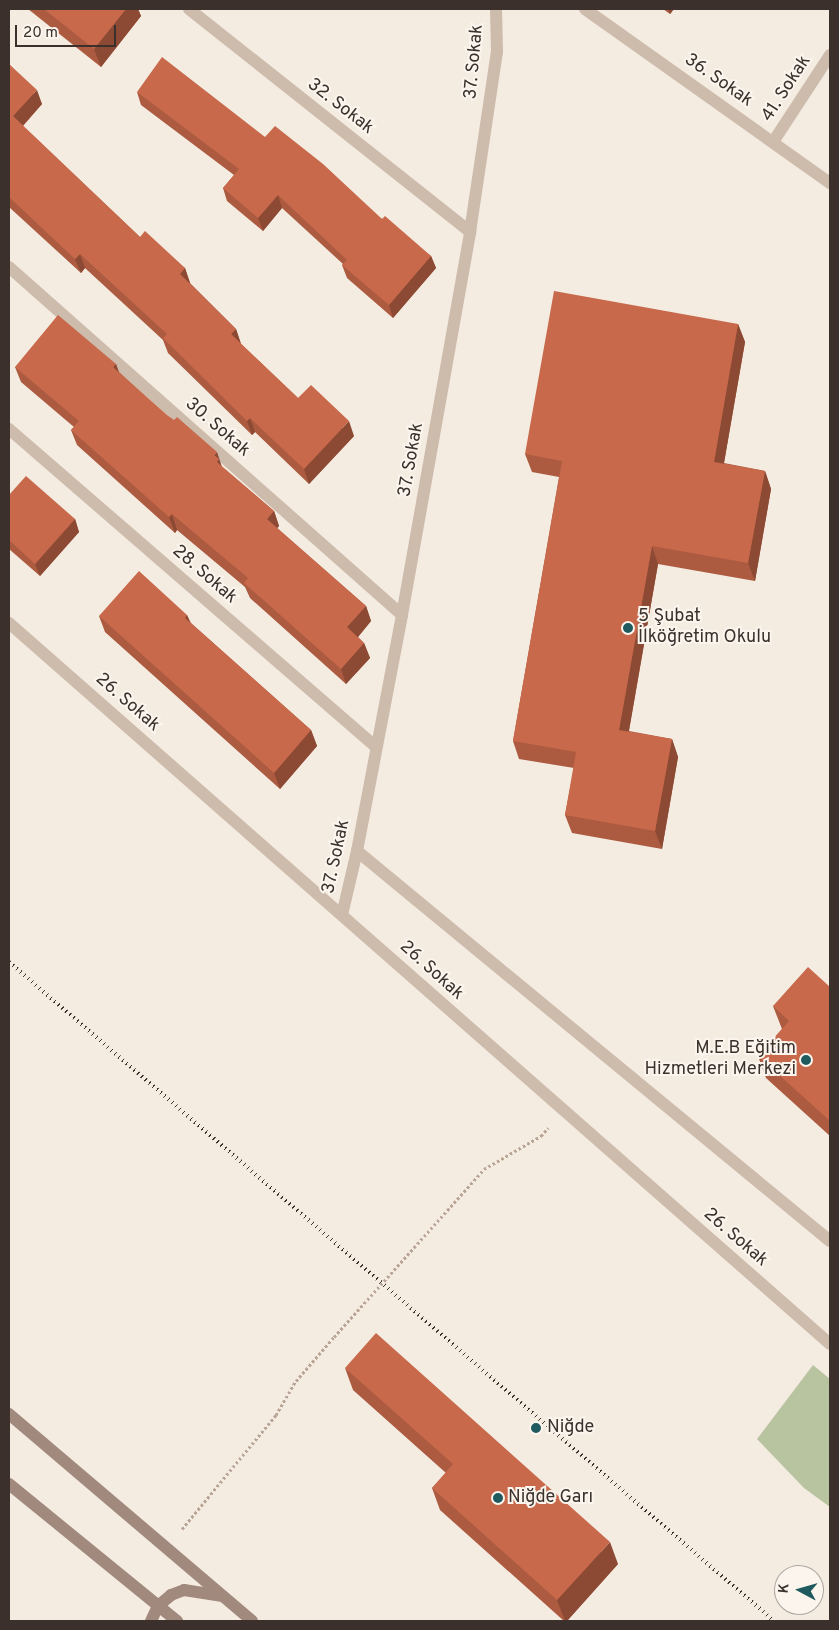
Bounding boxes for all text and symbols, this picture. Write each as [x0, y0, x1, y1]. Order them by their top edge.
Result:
scale bar [18, 15, 119, 47]
text: 20 m [23, 24, 58, 43]
street label: 37. Sokak [461, 24, 489, 100]
street label: 36. Sokak [680, 50, 756, 112]
street label: 41. Sokak [758, 52, 816, 126]
street label: 32. Sokak [302, 74, 378, 140]
street label: 30. Sokak [180, 394, 254, 462]
street label: 37. Sokak [395, 421, 429, 499]
street label: 28. Sokak [167, 541, 241, 609]
place label: 5 Şubat İlköğretim Okulu [638, 607, 771, 650]
marker: 5 Şubat İlköğretim Okulu [622, 622, 634, 634]
street label: 26. Sokak [90, 669, 164, 737]
street label: 37. Sokak [319, 818, 355, 896]
street label: 26. Sokak [395, 937, 467, 1005]
place label: M.E.B Eğitim Hizmetleri Merkezi [645, 1039, 796, 1082]
marker: M.E.B Eğitim Hizmetleri Merkezi [800, 1054, 812, 1066]
street label: 26. Sokak [698, 1204, 772, 1272]
place label: Niğde [547, 1417, 594, 1439]
marker: Niğde [529, 1421, 543, 1435]
place label: Niğde Garı [508, 1487, 593, 1509]
marker: Niğde Garı [492, 1492, 504, 1504]
north arrow [774, 1565, 824, 1615]
text: K [776, 1583, 794, 1594]

